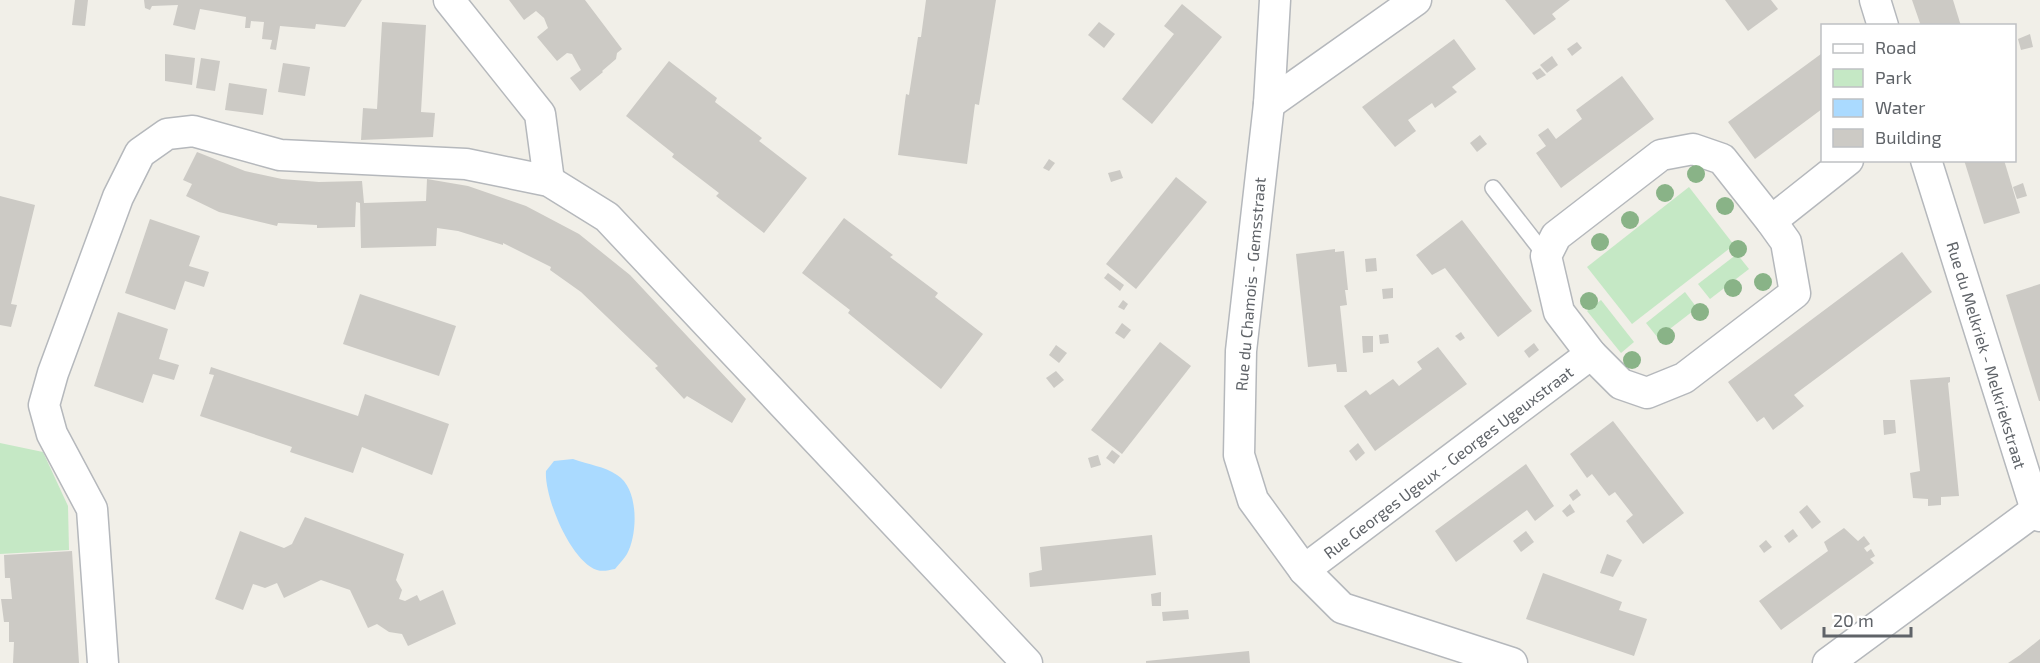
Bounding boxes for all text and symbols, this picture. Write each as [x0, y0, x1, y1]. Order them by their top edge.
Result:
legend [1821, 24, 2016, 162]
text: Road [1875, 36, 1916, 58]
text: Park [1875, 66, 1912, 88]
text: Water [1875, 96, 1925, 118]
text: Building [1875, 126, 1942, 148]
street label: Rue du Chamois - Gemsstraat [1231, 176, 1269, 392]
street label: Rue du Melkriek - Melkriekstraat [1943, 239, 2031, 471]
street label: Rue Georges Ugeux - Georges Ugeuxstraat [1320, 362, 1576, 562]
scale bar [1824, 600, 1911, 638]
text: 20 m [1833, 609, 1874, 631]

